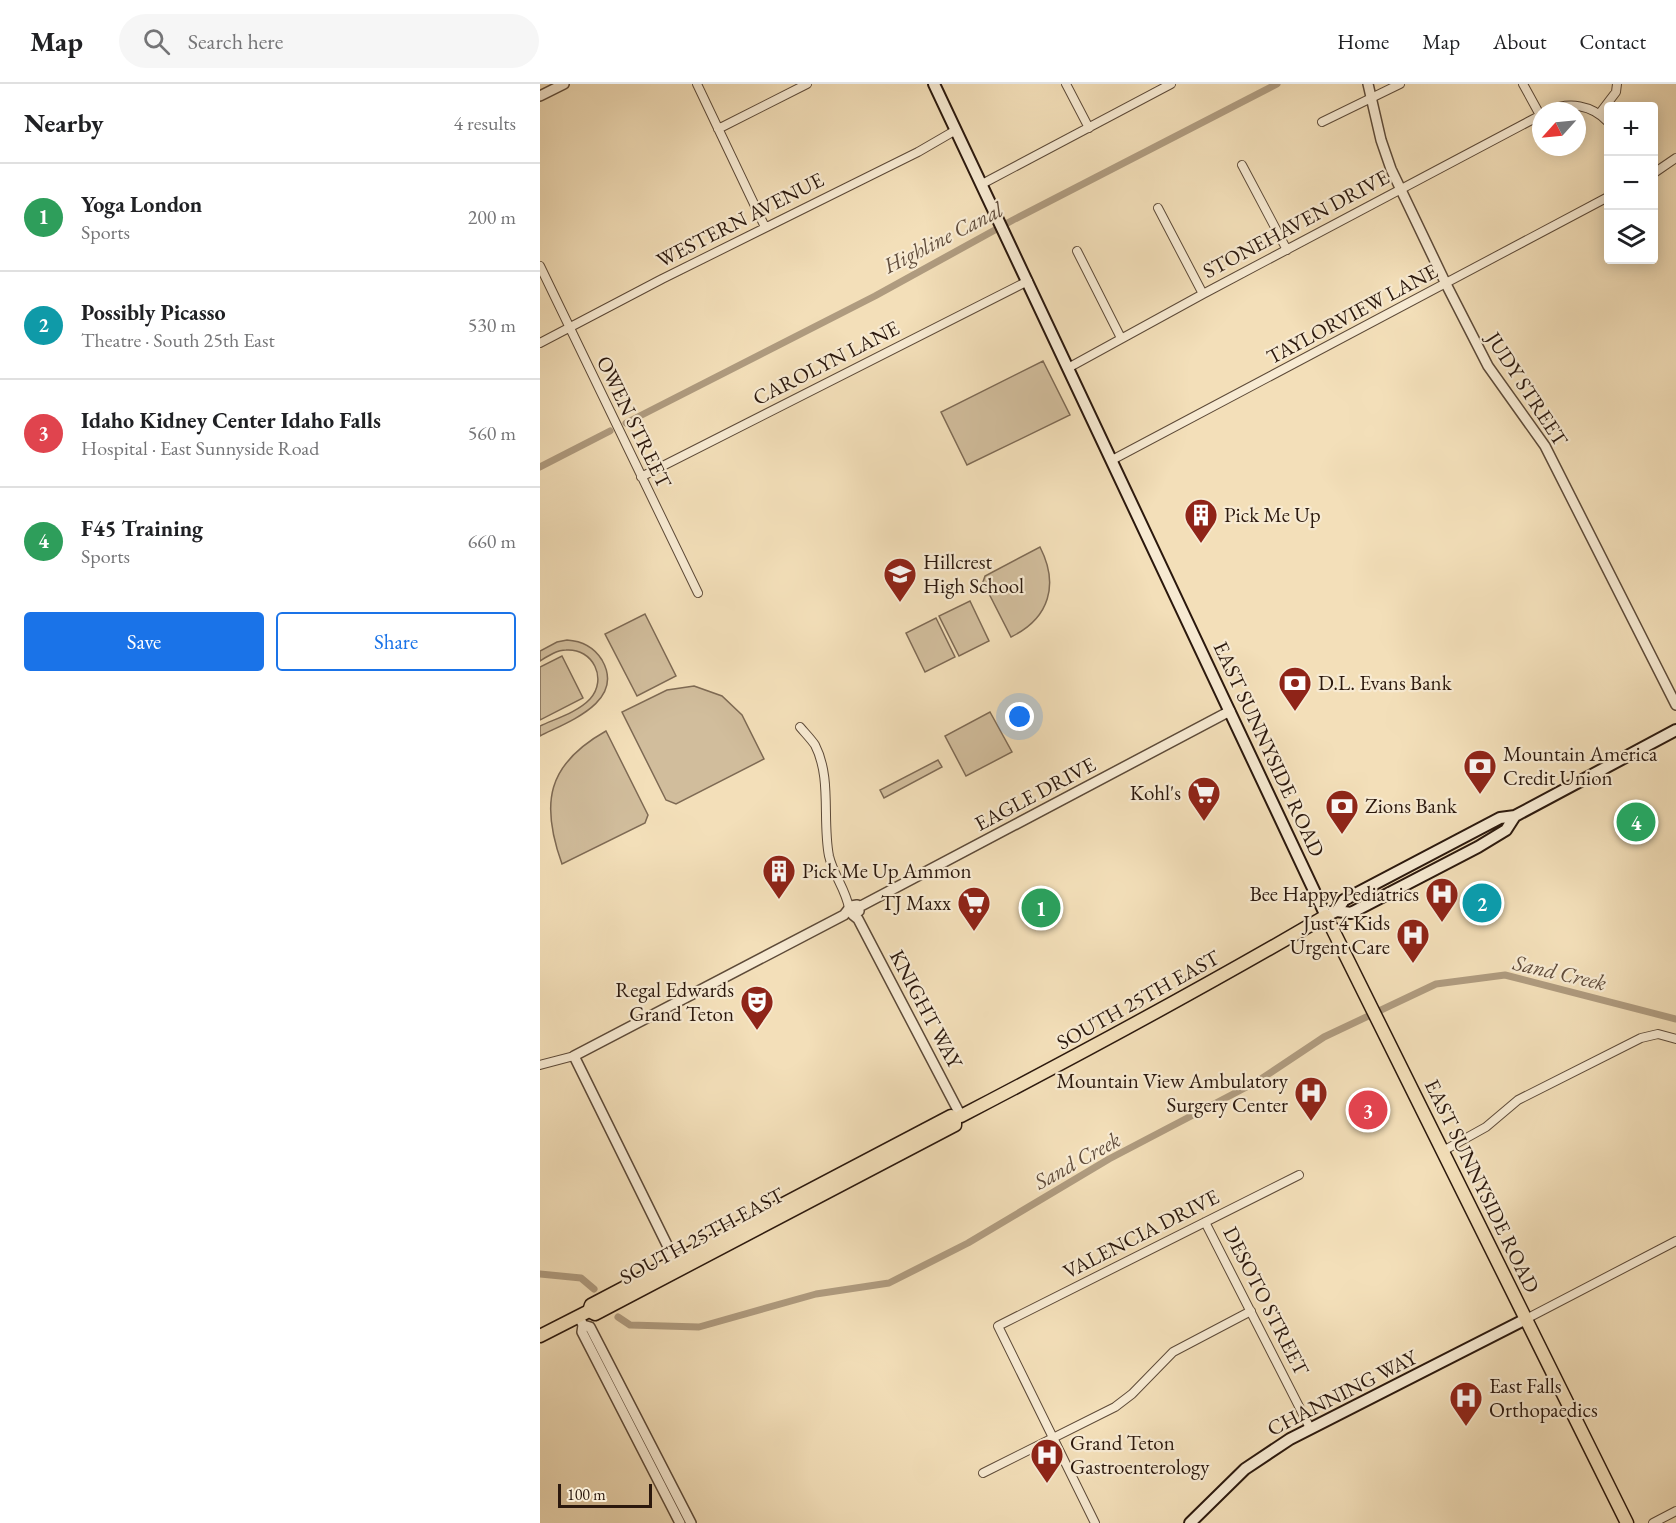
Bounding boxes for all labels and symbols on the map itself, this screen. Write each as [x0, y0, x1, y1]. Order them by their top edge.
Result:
north arrow [1532, 102, 1586, 156]
street label: STONEHAVEN DRIVE [1198, 163, 1394, 284]
street label: WESTERN AVENUE [652, 166, 828, 273]
water label: Highline Canal [878, 195, 1009, 280]
street label: TAYLORVIEW LANE [1262, 257, 1442, 370]
street label: CAROLYN LANE [748, 314, 904, 411]
street label: JUDY STREET [1479, 325, 1575, 452]
street label: OWEN STREET [591, 351, 679, 493]
building icon: Pick Me Up [1183, 497, 1219, 544]
place label: Pick Me Up [1224, 501, 1321, 528]
place label: Hillcrest High School [923, 548, 1024, 599]
school or university icon: Hillcrest High School [882, 556, 918, 603]
street label: EAST SUNNYSIDE ROAD [1208, 637, 1331, 861]
bank icon: D.L. Evans Bank [1277, 665, 1313, 712]
place label: D.L. Evans Bank [1318, 669, 1453, 696]
your location [1005, 702, 1034, 731]
place label: Mountain America Credit Union [1503, 740, 1658, 791]
bank icon: Mountain America Credit Union [1462, 748, 1498, 795]
street label: EAGLE DRIVE [970, 750, 1100, 837]
supermarket icon: Kohl's [1186, 775, 1222, 822]
place label: Kohl's [1130, 779, 1181, 806]
bank icon: Zions Bank [1324, 788, 1360, 835]
place label: Zions Bank [1365, 792, 1458, 819]
pin: 4 [1616, 800, 1656, 844]
building icon: Pick Me Up Ammon [761, 853, 797, 900]
place label: Pick Me Up Ammon [802, 857, 972, 884]
hospital icon: Bee Happy Pediatrics [1424, 876, 1460, 923]
place label: Bee Happy Pediatrics [1249, 880, 1419, 907]
pin: 2 [1462, 880, 1502, 926]
supermarket icon: TJ Maxx [956, 885, 992, 932]
pin: 1 [1022, 886, 1060, 930]
place label: TJ Maxx [881, 889, 951, 916]
place label: Just 4 Kids Urgent Care [1290, 909, 1390, 960]
hospital icon: Just 4 Kids Urgent Care [1395, 917, 1431, 964]
street label: SOUTH 25TH EAST [1052, 943, 1225, 1056]
street label: KNIGHT WAY [884, 945, 970, 1074]
water label: Sand Creek [1510, 947, 1609, 997]
place label: Regal Edwards Grand Teton [615, 976, 734, 1027]
theatre icon: Regal Edwards Grand Teton [739, 984, 775, 1031]
place label: Mountain View Ambulatory Surgery Center [1057, 1067, 1289, 1118]
street label: EAST SUNNYSIDE ROAD [1419, 1074, 1546, 1297]
hospital icon: Mountain View Ambulatory Surgery Center [1293, 1075, 1329, 1122]
pin: 3 [1348, 1088, 1388, 1132]
water label: Sand Creek [1028, 1125, 1126, 1197]
street label: SOUTH 25TH EAST [615, 1180, 789, 1290]
street label: VALENCIA DRIVE [1058, 1183, 1223, 1284]
street label: DESOTO STREET [1217, 1222, 1316, 1381]
street label: CHANNING WAY [1262, 1342, 1423, 1442]
place label: East Falls Orthopaedics [1489, 1372, 1598, 1423]
hospital icon: East Falls Orthopaedics [1448, 1380, 1484, 1427]
place label: Grand Teton Gastroenterology [1070, 1429, 1210, 1480]
hospital icon: Grand Teton Gastroenterology [1029, 1437, 1065, 1484]
scale bar [558, 1481, 652, 1508]

